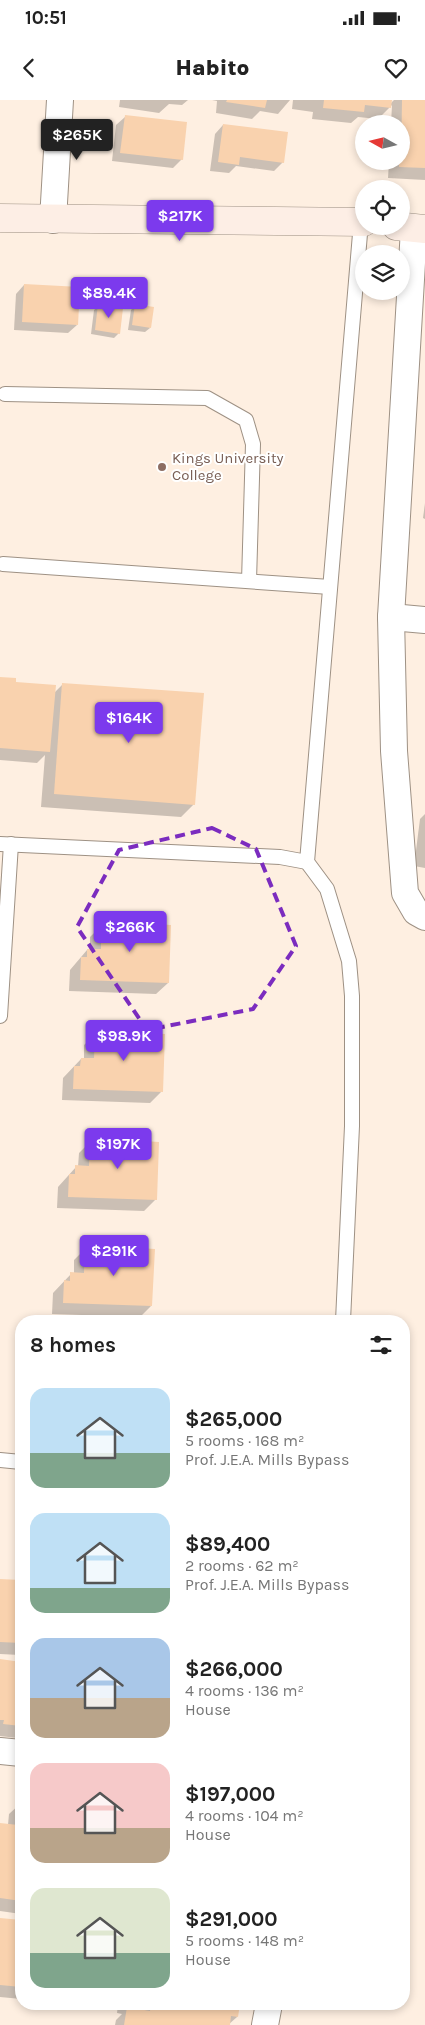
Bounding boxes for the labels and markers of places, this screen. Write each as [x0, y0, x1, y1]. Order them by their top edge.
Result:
pin: $265K [42, 118, 112, 161]
pin: $217K [145, 200, 215, 242]
pin: $89.4K [68, 276, 150, 319]
place label: Kings University College [172, 449, 284, 484]
marker: Kings University College [156, 461, 168, 473]
pin: $164K [94, 702, 164, 744]
pin: $266K [95, 910, 165, 953]
pin: $98.9K [83, 1020, 165, 1062]
pin: $197K [83, 1128, 153, 1170]
pin: $291K [79, 1234, 149, 1277]

